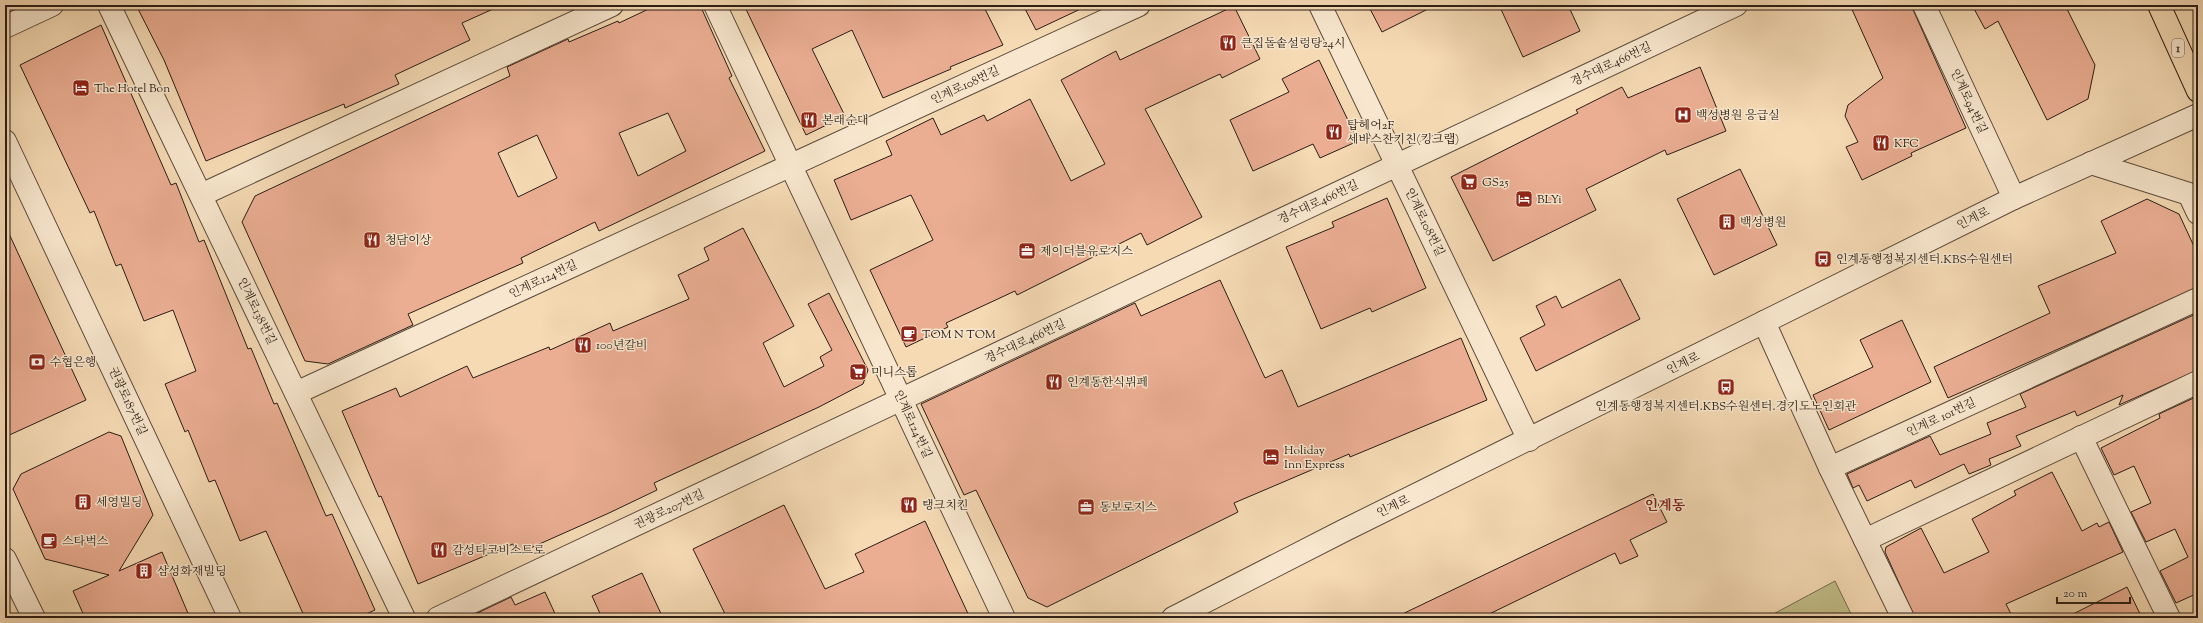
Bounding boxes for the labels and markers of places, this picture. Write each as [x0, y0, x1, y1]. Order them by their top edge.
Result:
restaurant icon: 큰집돌솥설렁탕24시 [1218, 33, 1238, 53]
place label: 큰집돌솥설렁탕24시 [1241, 35, 1345, 53]
hotel icon: The Hotel Bon [71, 78, 91, 98]
place label: The Hotel Bon [94, 80, 170, 98]
hospital icon: 백성병원 응급실 [1673, 105, 1693, 125]
place label: 백성병원 응급실 [1696, 107, 1780, 125]
restaurant icon: 본래순대 [799, 110, 819, 130]
place label: 본래순대 [822, 112, 868, 130]
place label: 탑헤어2F 세바스찬키친(킹크랩) [1347, 117, 1459, 149]
restaurant icon: 탑헤어2F 세바스찬키친(킹크랩) [1324, 122, 1344, 142]
restaurant icon: KFC [1871, 133, 1891, 153]
place label: KFC [1894, 135, 1919, 153]
supermarket icon: GS25 [1459, 172, 1479, 192]
place label: GS25 [1482, 174, 1509, 192]
hotel icon: BLYi [1514, 189, 1534, 209]
place label: BLYi [1537, 191, 1562, 209]
building icon: 백성병원 [1717, 212, 1737, 232]
place label: 백성병원 [1740, 214, 1786, 232]
restaurant icon: 청담이상 [362, 230, 382, 250]
place label: 청담이상 [385, 232, 432, 250]
office icon: 제이더블유로지스 [1017, 241, 1037, 261]
place label: 제이더블유로지스 [1040, 243, 1133, 261]
bus stop icon: 인계동행정복지센터.KBS수원센터 [1813, 249, 1833, 269]
place label: 인계동행정복지센터.KBS수원센터 [1836, 251, 2013, 269]
cafe icon: TOM N TOM [899, 324, 919, 344]
place label: TOM N TOM [922, 326, 996, 344]
restaurant icon: 100년갈비 [573, 335, 593, 355]
place label: 100년갈비 [596, 337, 647, 355]
bank icon: 수협은행 [27, 352, 47, 372]
place label: 수협은행 [50, 354, 96, 372]
supermarket icon: 미니스톱 [848, 362, 868, 382]
place label: 미니스톱 [871, 364, 918, 382]
restaurant icon: 인계동한식뷔페 [1044, 372, 1064, 392]
place label: 인계동한식뷔페 [1067, 374, 1148, 392]
bus stop icon: 인계동행정복지센터.KBS수원센터.경기도노인회관 [1716, 377, 1736, 397]
place label: 인계동행정복지센터.KBS수원센터.경기도노인회관 [1595, 398, 1857, 416]
place label: Holiday Inn Express [1284, 442, 1345, 474]
hotel icon: Holiday Inn Express [1261, 447, 1281, 467]
building icon: 세영빌딩 [73, 492, 93, 512]
place label: 세영빌딩 [96, 494, 142, 512]
restaurant icon: 탱크치킨 [899, 495, 919, 515]
place label: 탱크치킨 [922, 497, 968, 515]
office icon: 동보로지스 [1076, 497, 1096, 517]
place label: 동보로지스 [1099, 499, 1157, 517]
cafe icon: 스타벅스 [39, 531, 59, 551]
place label: 스타벅스 [62, 533, 109, 551]
restaurant icon: 감성타코비스트로 [429, 540, 449, 560]
place label: 감성타코비스트로 [452, 542, 545, 560]
building icon: 삼성화재빌딩 [134, 561, 154, 581]
place label: 삼성화재빌딩 [157, 563, 227, 581]

